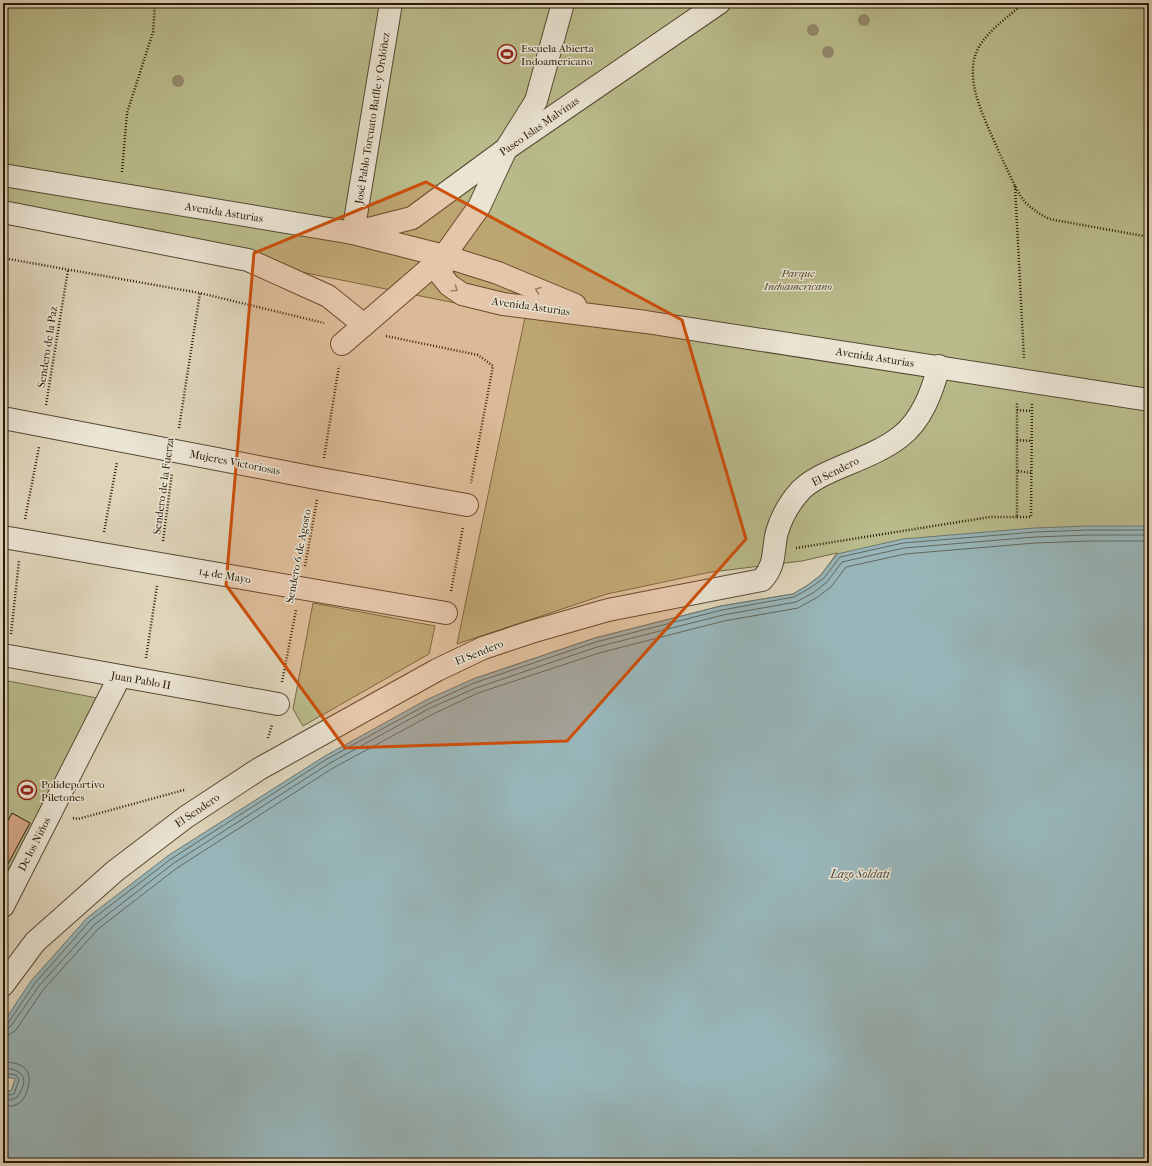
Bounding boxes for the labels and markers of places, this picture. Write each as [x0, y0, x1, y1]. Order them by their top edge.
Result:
place label: Escuela Abierta Indoamericano [521, 42, 595, 68]
sports icon: Escuela Abierta Indoamericano [496, 43, 518, 65]
place label: Polideportivo Piletones [41, 778, 105, 804]
sports icon: Polideportivo Piletones [16, 779, 38, 801]

